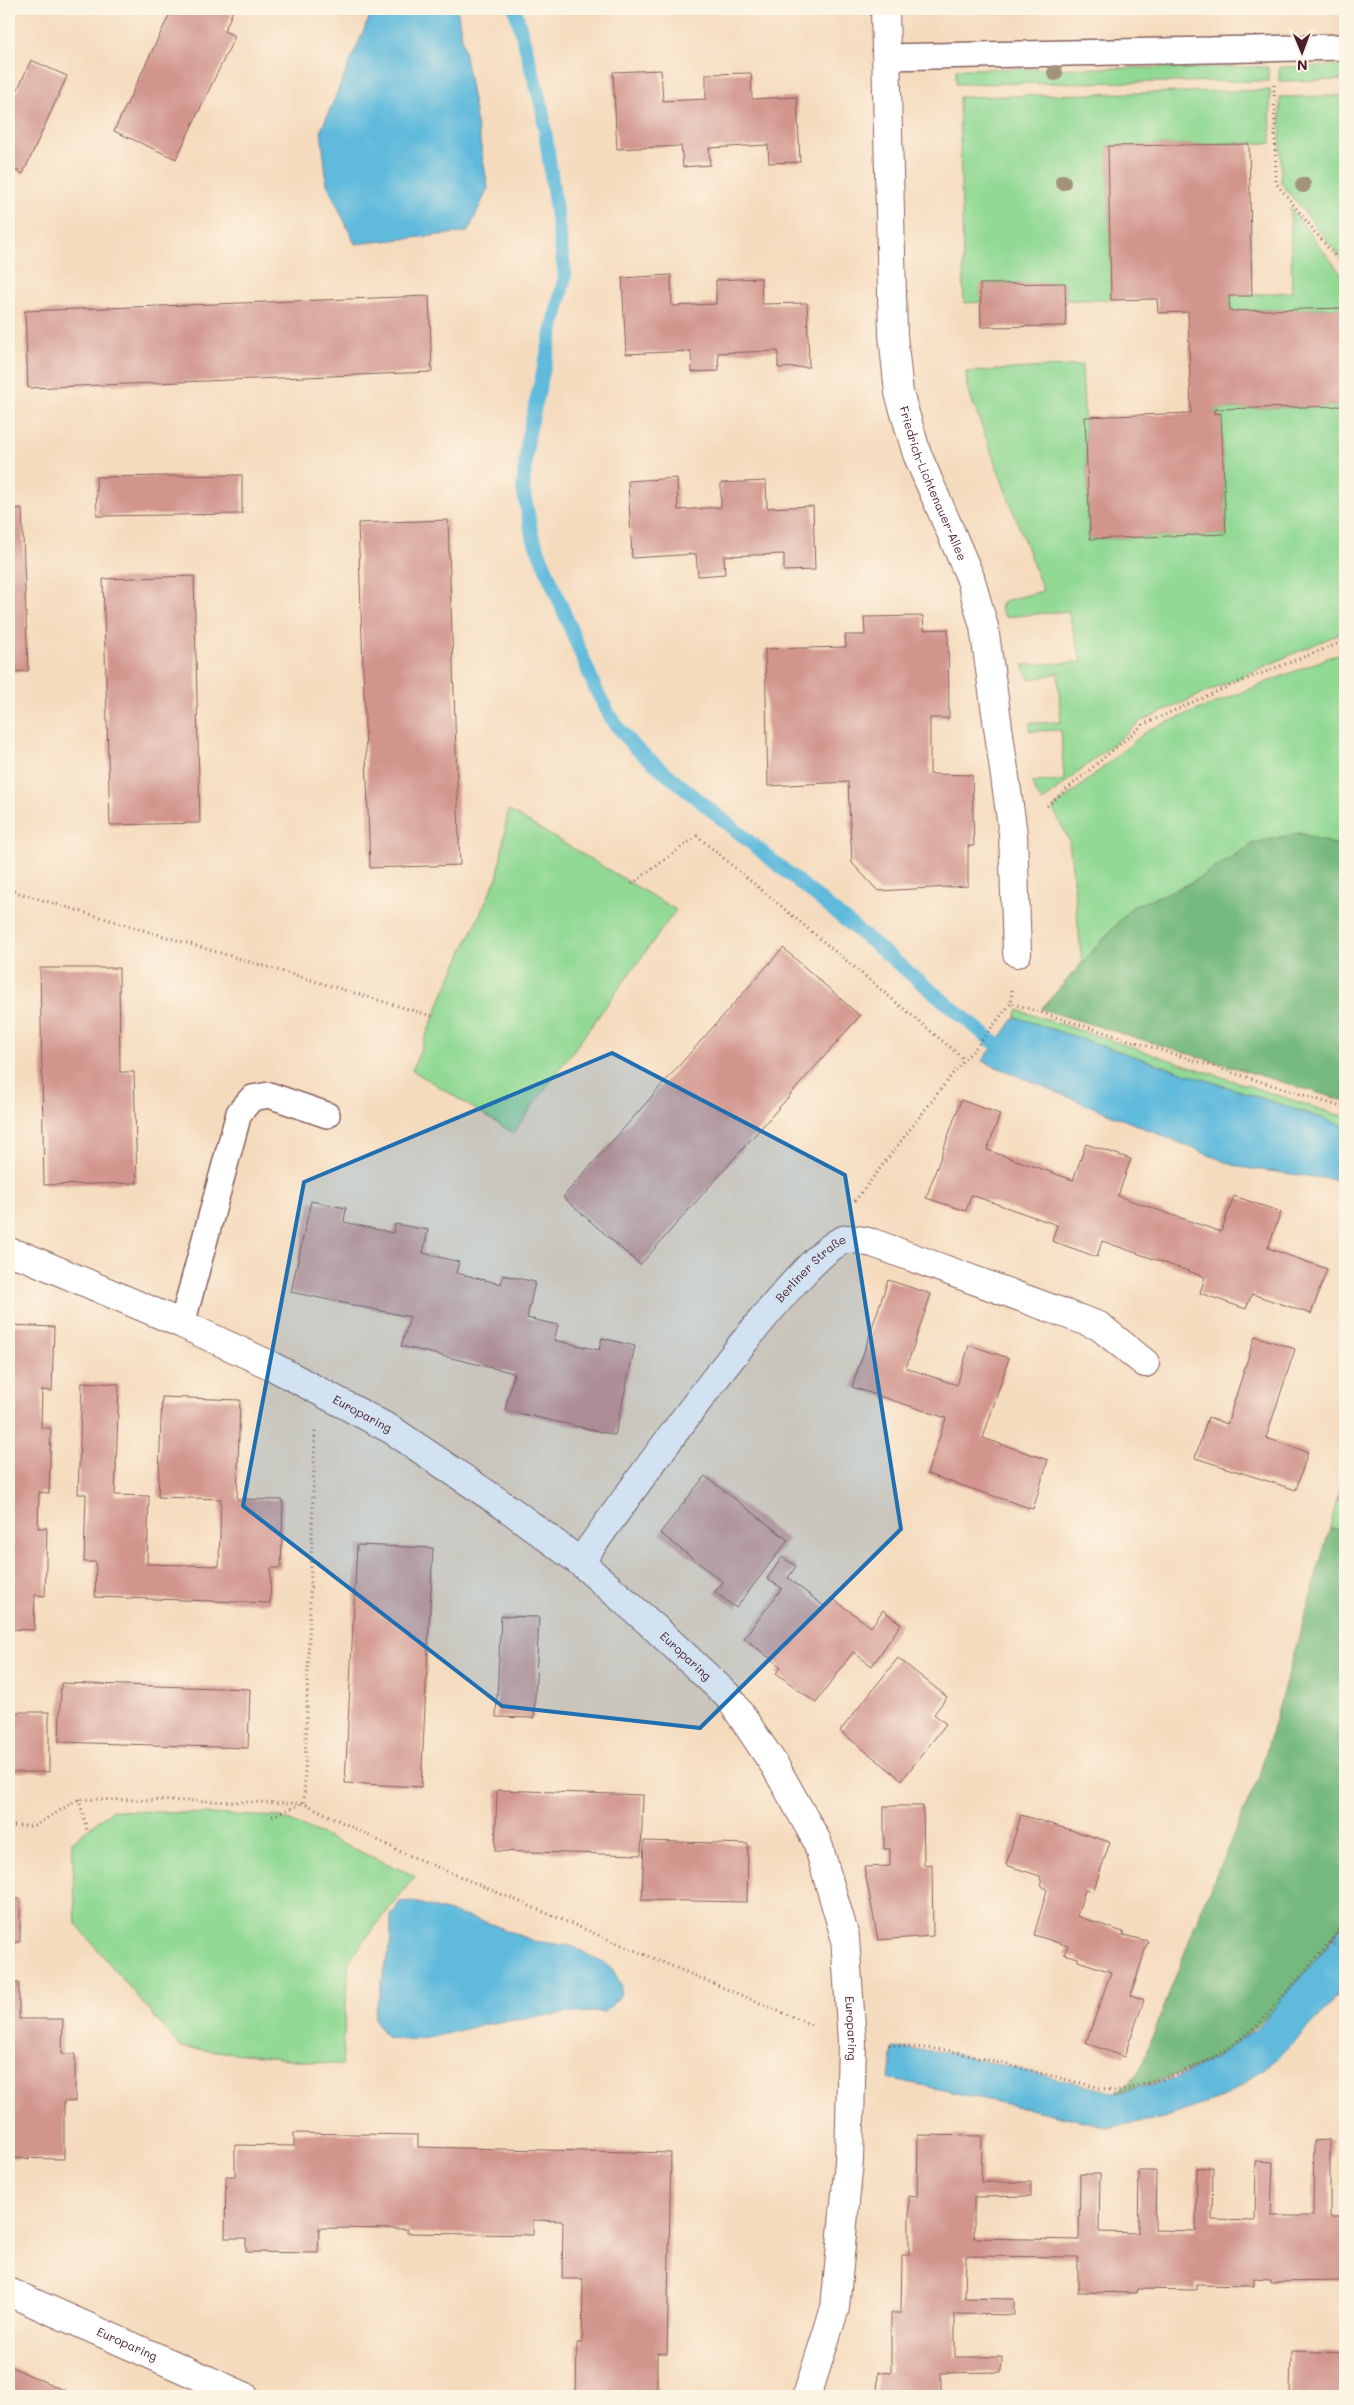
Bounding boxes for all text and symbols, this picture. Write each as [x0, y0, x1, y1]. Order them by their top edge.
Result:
north arrow [1276, 28, 1326, 78]
text: N [1297, 56, 1308, 75]
street label: Friedrich-Lichtenauer-Allee [896, 404, 971, 563]
street label: Berliner Straße [771, 1231, 848, 1305]
street label: Europaring [330, 1391, 395, 1436]
street label: Europaring [657, 1628, 715, 1683]
street label: Europaring [842, 1995, 861, 2061]
street label: Europaring [94, 2323, 160, 2364]

